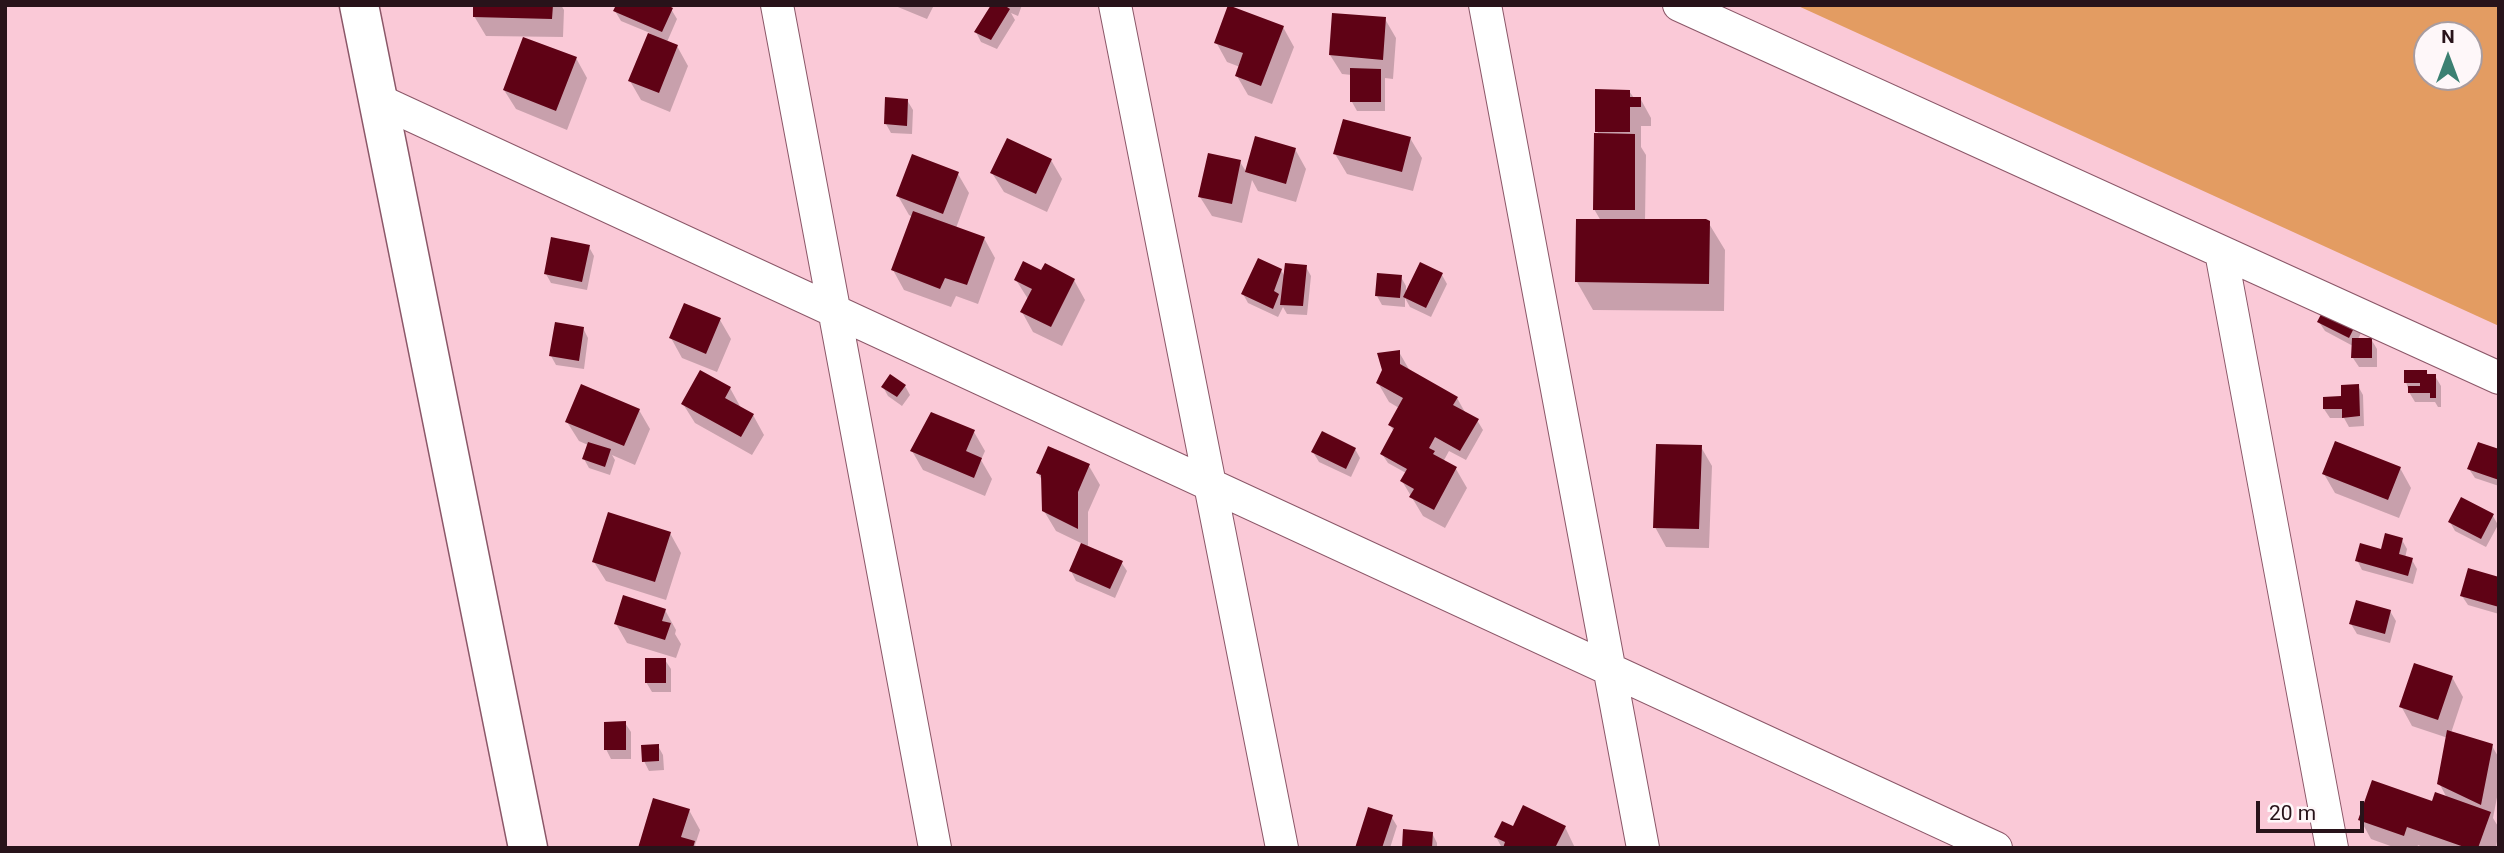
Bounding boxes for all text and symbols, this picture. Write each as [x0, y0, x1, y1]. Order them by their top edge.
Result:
north arrow [2413, 21, 2483, 91]
text: N [2441, 25, 2455, 48]
scale bar [2259, 786, 2368, 830]
text: 20 m [2269, 801, 2316, 825]

